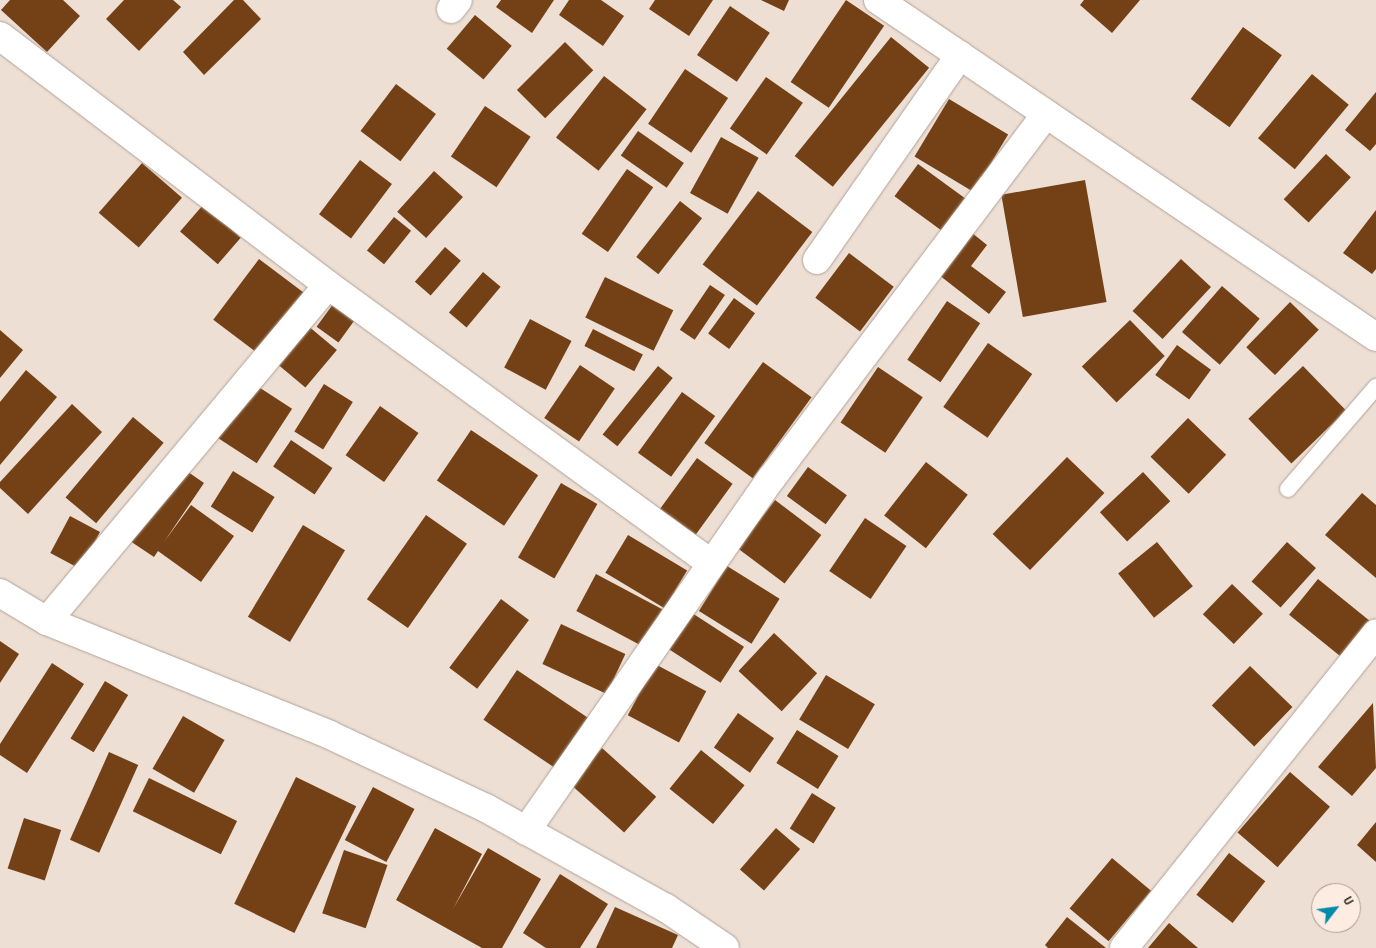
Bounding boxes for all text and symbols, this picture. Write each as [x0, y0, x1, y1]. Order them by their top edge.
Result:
north arrow [1311, 883, 1361, 933]
text: U [1339, 893, 1358, 908]

